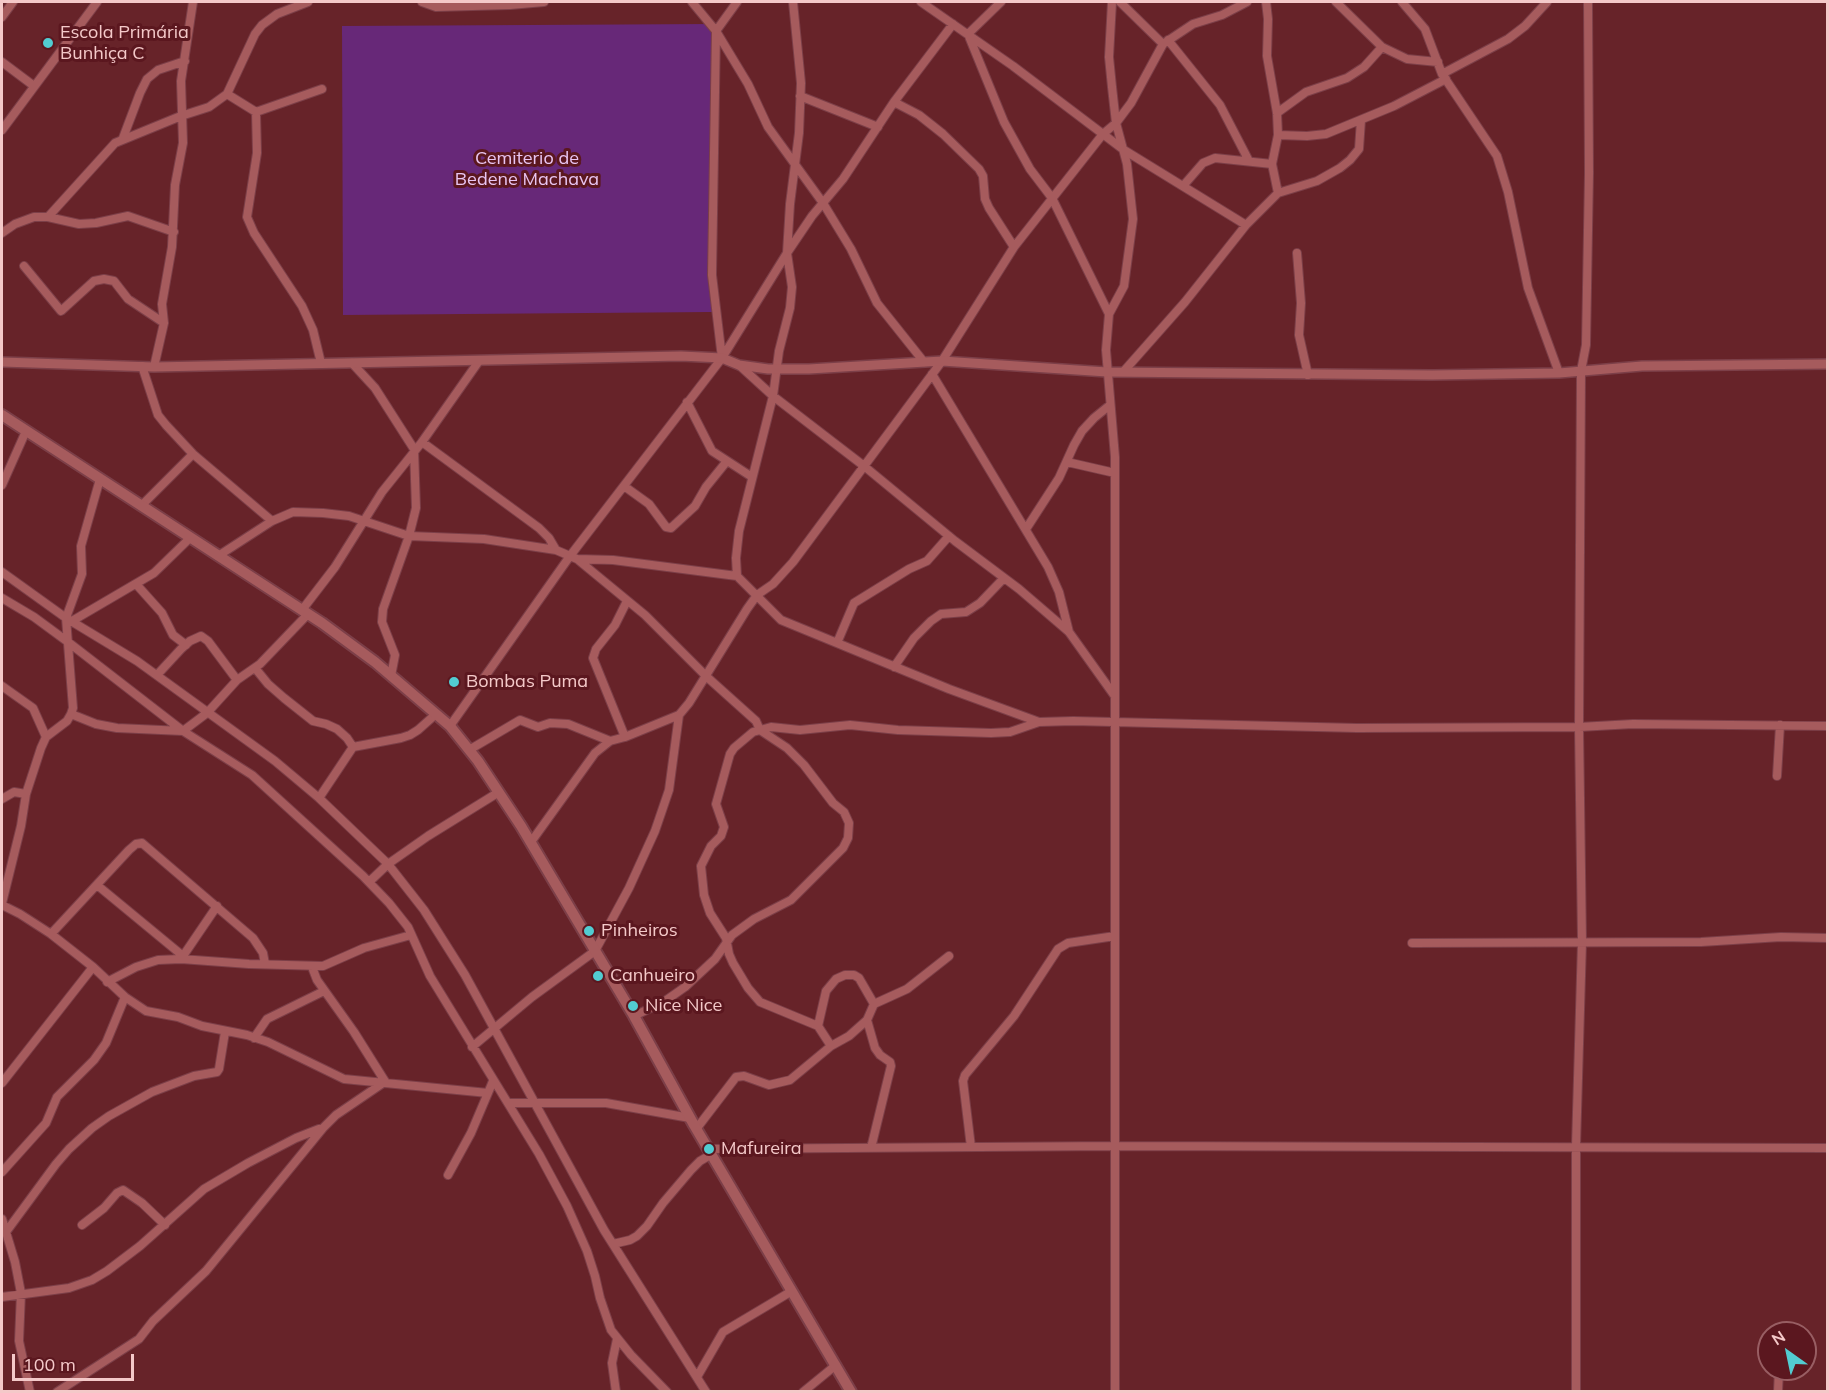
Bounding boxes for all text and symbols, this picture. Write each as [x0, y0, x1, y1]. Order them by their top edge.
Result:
place label: Escola Primária Bunhiça C [60, 22, 189, 64]
marker: Escola Primária Bunhiça C [41, 36, 55, 50]
park label: Cemiterio de Bedene Machava [455, 148, 599, 190]
place label: Bombas Puma [466, 671, 588, 693]
marker: Bombas Puma [447, 675, 461, 689]
place label: Pinheiros [601, 920, 678, 942]
marker: Pinheiros [582, 924, 596, 938]
place label: Canhueiro [610, 965, 695, 987]
marker: Canhueiro [591, 969, 605, 983]
place label: Nice Nice [645, 995, 722, 1017]
marker: Nice Nice [626, 999, 640, 1013]
place label: Mafureira [721, 1138, 801, 1160]
marker: Mafureira [702, 1142, 716, 1156]
north arrow [1757, 1321, 1817, 1381]
text: N [1768, 1326, 1789, 1349]
scale bar [15, 1342, 136, 1380]
text: 100 m [23, 1353, 76, 1376]

